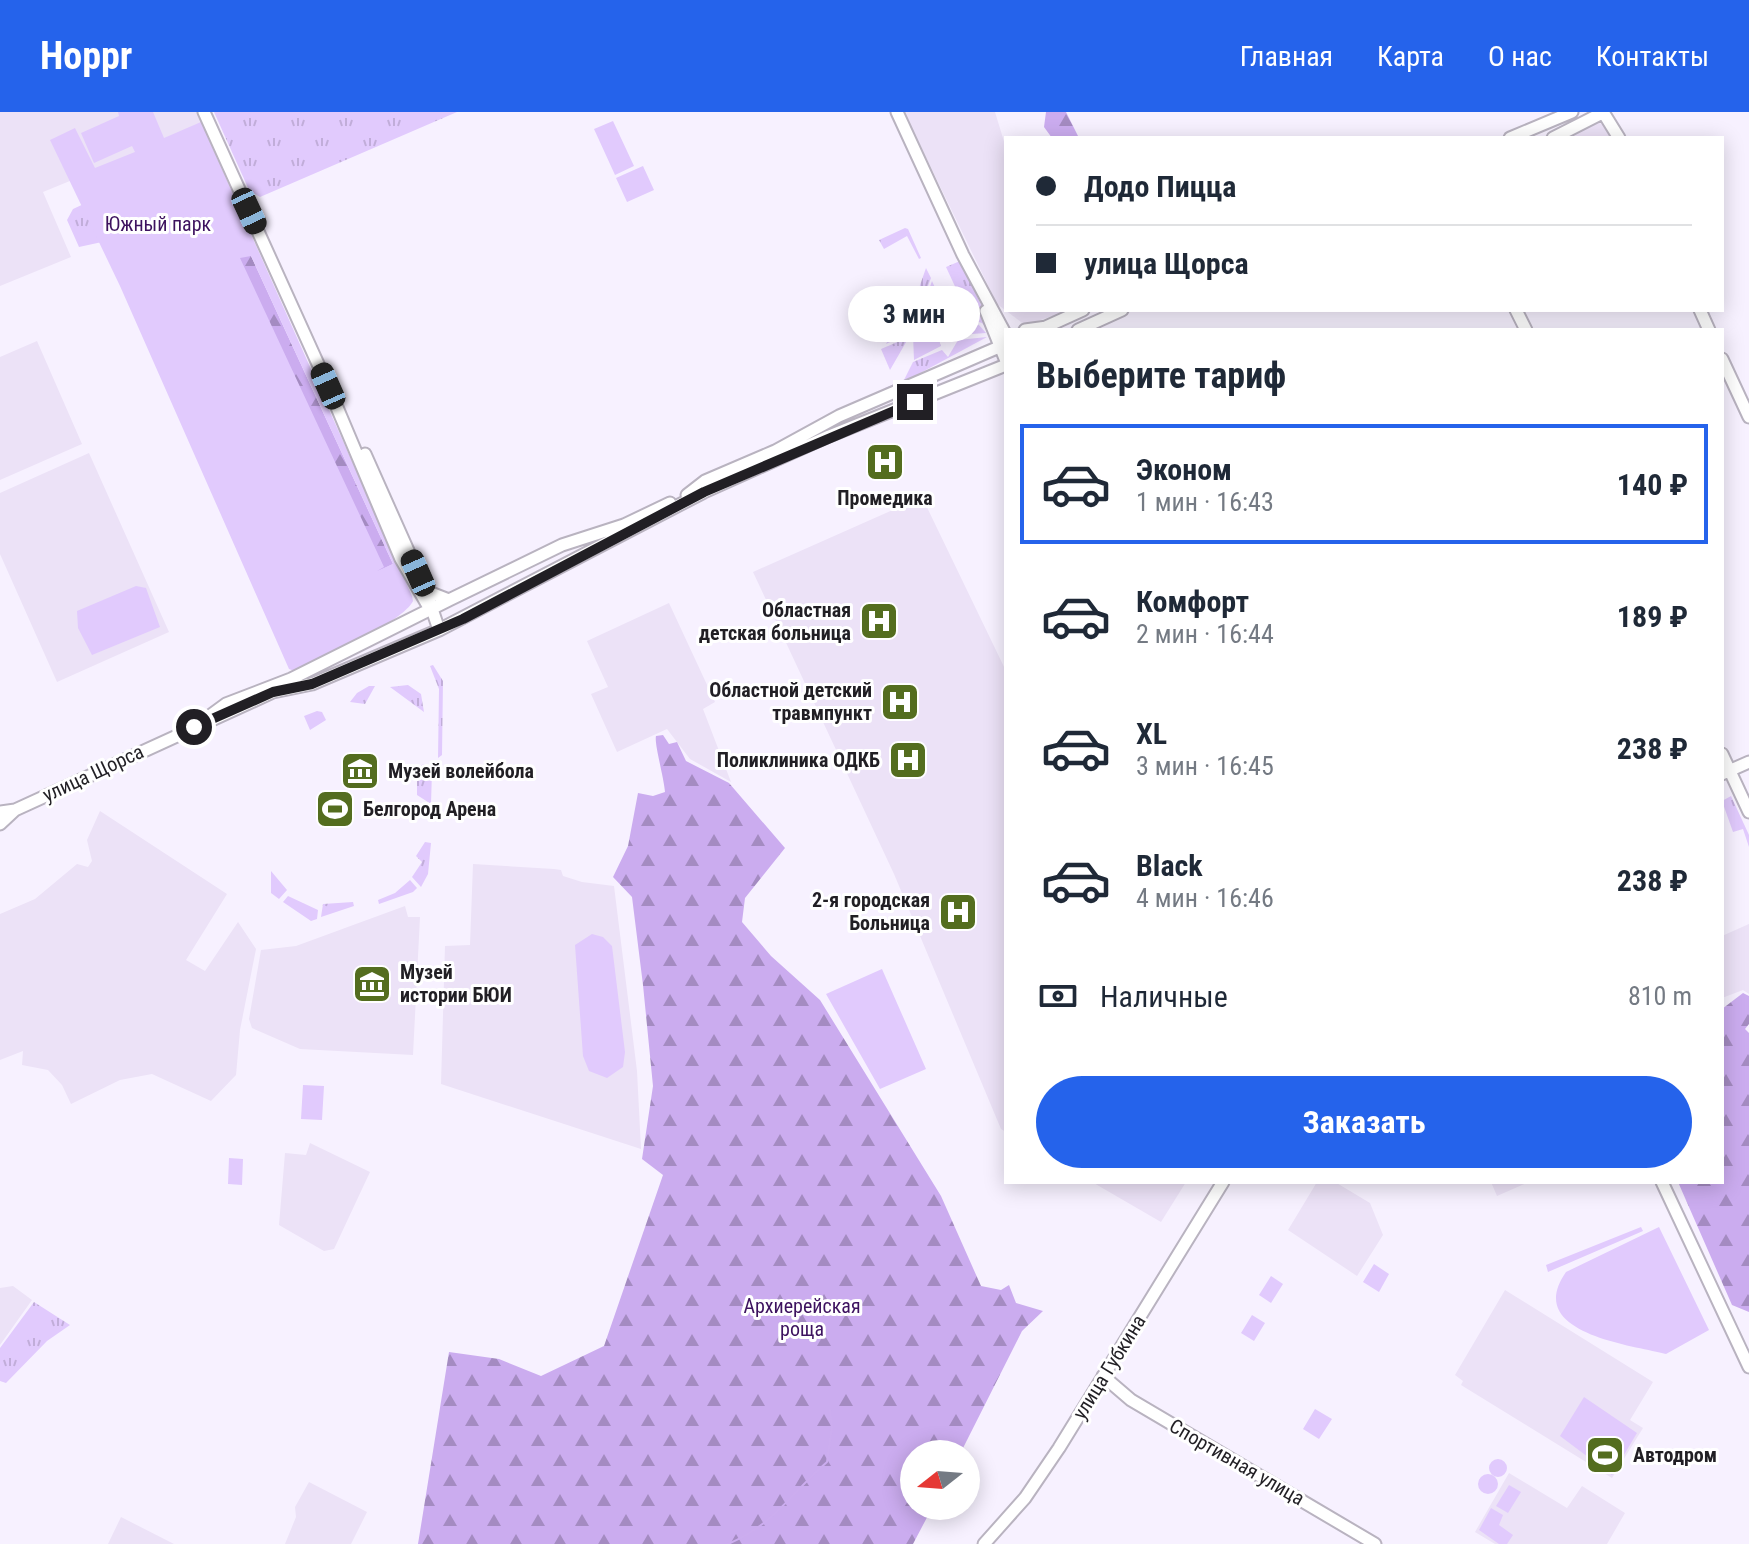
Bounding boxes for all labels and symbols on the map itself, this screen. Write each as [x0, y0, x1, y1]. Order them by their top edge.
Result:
car [228, 184, 270, 238]
park label: Южный парк [105, 212, 212, 236]
callout: 3 мин [849, 286, 981, 342]
car [307, 359, 349, 413]
route end [897, 384, 933, 420]
hospital icon: Промедика [864, 441, 906, 483]
place label: Промедика [837, 486, 933, 510]
car [397, 546, 439, 600]
place label: Областная детская больница [699, 598, 851, 645]
hospital icon: Областная детская больница [858, 600, 900, 642]
place label: Областной детский травмпункт [709, 678, 872, 725]
hospital icon: Областной детский травмпункт [879, 681, 921, 723]
route start [176, 709, 212, 745]
street label: улица Щорса [39, 739, 147, 807]
hospital icon: Поликлиника ОДКБ [887, 739, 929, 781]
place label: Поликлиника ОДКБ [717, 748, 880, 772]
museum icon: Музей волейбола [339, 750, 381, 792]
place label: Музей волейбола [388, 759, 534, 783]
sports icon: Белгород Арена [314, 788, 356, 830]
place label: Белгород Арена [363, 797, 496, 821]
place label: 2-я городская Больница [812, 888, 930, 935]
hospital icon: 2-я городская Больница [937, 891, 979, 933]
place label: Музей истории БЮИ [400, 960, 512, 1007]
museum icon: Музей истории БЮИ [351, 963, 393, 1005]
park label: Архиерейская роща [743, 1294, 861, 1341]
street label: улица Губкина [1067, 1310, 1151, 1424]
street label: Спортивная улица [1165, 1414, 1309, 1510]
sports icon: Автодром [1584, 1434, 1626, 1476]
north arrow [900, 1440, 980, 1520]
place label: Автодром [1633, 1443, 1717, 1467]

